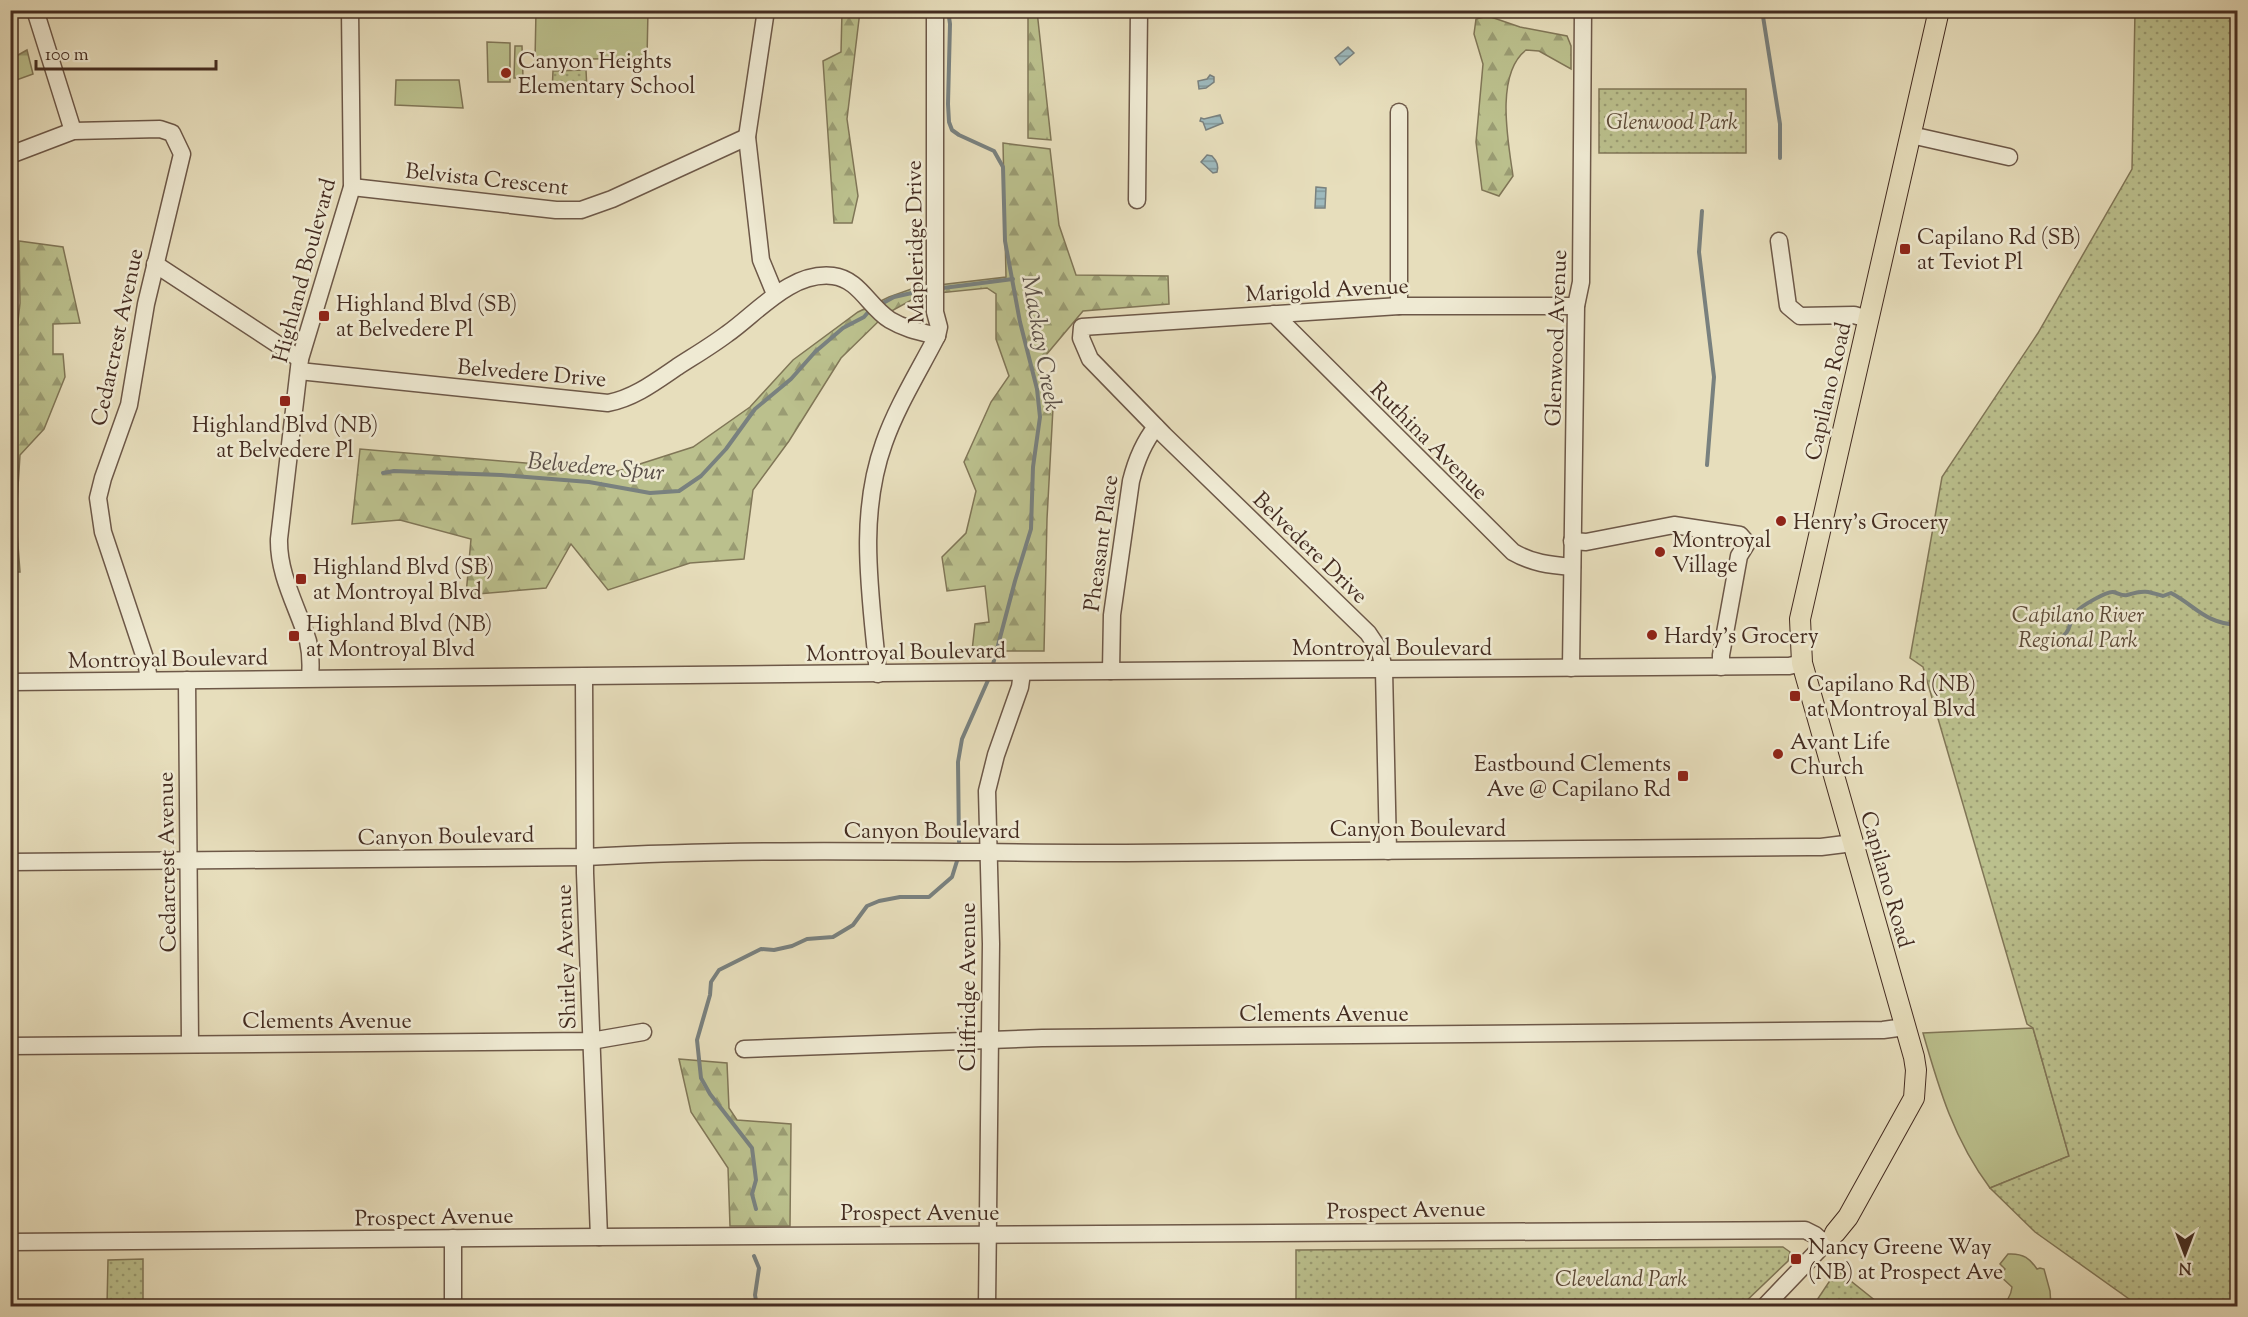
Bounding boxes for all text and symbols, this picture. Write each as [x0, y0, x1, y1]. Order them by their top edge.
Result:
scale bar [36, 33, 216, 71]
text: 100 m [45, 43, 89, 69]
place label: Canyon Heights Elementary School [518, 47, 695, 104]
marker: Canyon Heights Elementary School [499, 66, 513, 80]
park label: Glenwood Park [1606, 108, 1738, 140]
street label: Belvista Crescent [404, 157, 570, 206]
street label: Mapleridge Drive [900, 160, 934, 324]
street label: Highland Boulevard [266, 175, 346, 367]
place label: Capilano Rd (SB) at Teviot Pl [1917, 223, 2081, 280]
marker: Capilano Rd (SB) at Teviot Pl [1898, 242, 1912, 256]
street label: Cedarcrest Avenue [85, 246, 153, 429]
street label: Glenwood Avenue [1539, 249, 1577, 427]
street label: Marigold Avenue [1245, 272, 1410, 312]
water label: Mackay Creek [1011, 273, 1069, 414]
place label: Highland Blvd (SB) at Belvedere Pl [336, 290, 517, 347]
marker: Highland Blvd (SB) at Belvedere Pl [317, 309, 331, 323]
street label: Capilano Road [1798, 319, 1861, 464]
street label: Belvedere Drive [456, 353, 608, 397]
street label: Ruthina Avenue [1361, 376, 1494, 509]
marker: Highland Blvd (NB) at Belvedere Pl [278, 394, 292, 408]
place label: Highland Blvd (NB) at Belvedere Pl [192, 411, 378, 468]
water label: Belvedere Spur [526, 445, 666, 491]
street label: Pheasant Place [1078, 473, 1128, 614]
street label: Belvedere Drive [1244, 486, 1374, 613]
place label: Henry's Grocery [1793, 508, 1949, 540]
marker: Henry's Grocery [1774, 514, 1788, 528]
place label: Montroyal Village [1672, 526, 1771, 583]
marker: Montroyal Village [1653, 545, 1667, 559]
place label: Highland Blvd (SB) at Montroyal Blvd [313, 553, 494, 610]
marker: Highland Blvd (SB) at Montroyal Blvd [294, 572, 308, 586]
park label: Capilano River Regional Park [2012, 601, 2144, 658]
place label: Highland Blvd (NB) at Montroyal Blvd [306, 610, 492, 667]
place label: Hardy's Grocery [1664, 622, 1819, 654]
marker: Hardy's Grocery [1645, 628, 1659, 642]
marker: Highland Blvd (NB) at Montroyal Blvd [287, 629, 301, 643]
street label: Montroyal Boulevard [1292, 634, 1492, 666]
street label: Montroyal Boulevard [806, 636, 1006, 672]
street label: Montroyal Boulevard [68, 643, 268, 679]
place label: Capilano Rd (NB) at Montroyal Blvd [1807, 670, 1976, 727]
marker: Capilano Rd (NB) at Montroyal Blvd [1788, 689, 1802, 703]
place label: Avant Life Church [1790, 728, 1890, 785]
marker: Avant Life Church [1771, 747, 1785, 761]
place label: Eastbound Clements Ave @ Capilano Rd [1474, 750, 1671, 807]
marker: Eastbound Clements Ave @ Capilano Rd [1676, 769, 1690, 783]
street label: Cedarcrest Avenue [151, 771, 187, 953]
street label: Capilano Road [1850, 808, 1920, 952]
street label: Canyon Boulevard [1330, 815, 1506, 847]
street label: Canyon Boulevard [844, 817, 1020, 849]
street label: Canyon Boulevard [357, 820, 535, 856]
street label: Shirley Avenue [549, 884, 587, 1030]
street label: Cliffridge Avenue [954, 902, 986, 1072]
street label: Clements Avenue [1239, 1000, 1409, 1032]
street label: Clements Avenue [242, 1007, 412, 1039]
street label: Prospect Avenue [1326, 1195, 1486, 1229]
street label: Prospect Avenue [840, 1199, 1000, 1231]
street label: Prospect Avenue [354, 1202, 514, 1236]
north arrow [2155, 1224, 2215, 1284]
place label: Nancy Greene Way (NB) at Prospect Ave [1808, 1233, 2003, 1290]
marker: Nancy Greene Way (NB) at Prospect Ave [1789, 1252, 1803, 1266]
text: N [2178, 1255, 2191, 1278]
park label: Cleveland Park [1555, 1265, 1687, 1297]

